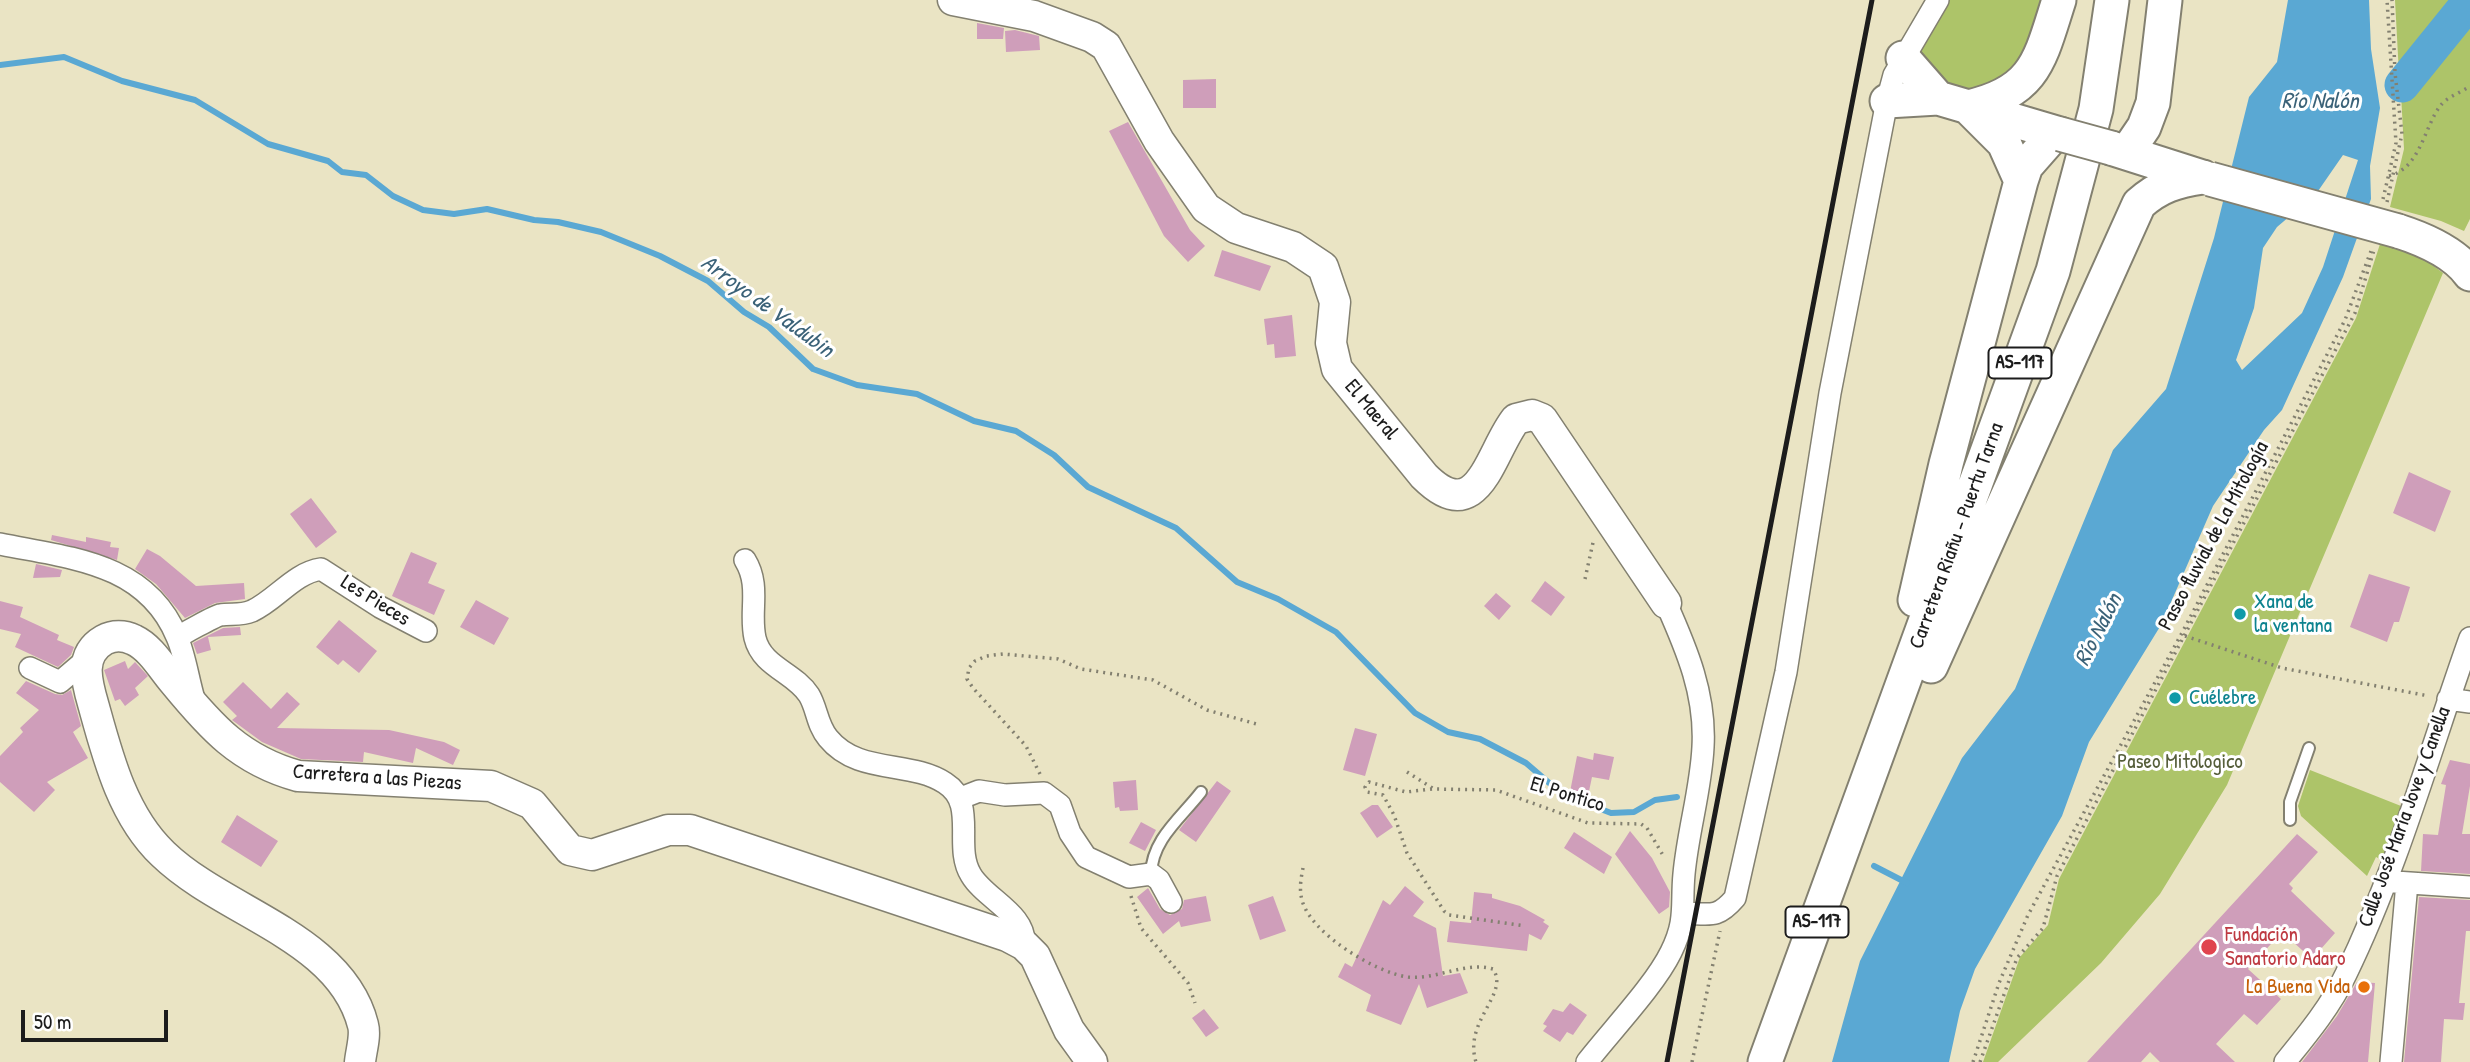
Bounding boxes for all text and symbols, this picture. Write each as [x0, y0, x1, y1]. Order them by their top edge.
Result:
water label: Río Nalón [2281, 88, 2359, 116]
water label: Arroyo de Valdubin [695, 250, 839, 364]
road number: AS-117 [1988, 348, 2052, 378]
street label: El Maeral [1339, 375, 1403, 445]
street label: Carretera Riañu - Puertu Tarna [1904, 420, 2010, 652]
street label: Paseo fluvial de La Mitología [2153, 437, 2275, 635]
street label: Les Pieces [336, 570, 414, 632]
water label: Río Nalón [2069, 589, 2129, 671]
place label: Xana de la ventana [2254, 589, 2332, 639]
marker: Xana de la ventana [2232, 606, 2248, 622]
place label: Cuélebre [2189, 685, 2256, 711]
marker: Cuélebre [2167, 690, 2183, 706]
street label: Calle José María Jove y Canella [2353, 703, 2457, 931]
park label: Paseo Mitologico [2117, 749, 2243, 775]
street label: Carretera a las Piezas [292, 760, 462, 796]
street label: El Pontico [1527, 772, 1607, 818]
road number: AS-117 [1786, 906, 1848, 938]
place label: Fundación Sanatorio Adaro [2225, 922, 2346, 972]
marker: Fundación Sanatorio Adaro [2199, 937, 2219, 957]
place label: La Buena Vida [2246, 974, 2350, 1000]
marker: La Buena Vida [2356, 979, 2372, 995]
scale bar [24, 996, 172, 1040]
text: 50 m [34, 1007, 71, 1036]

